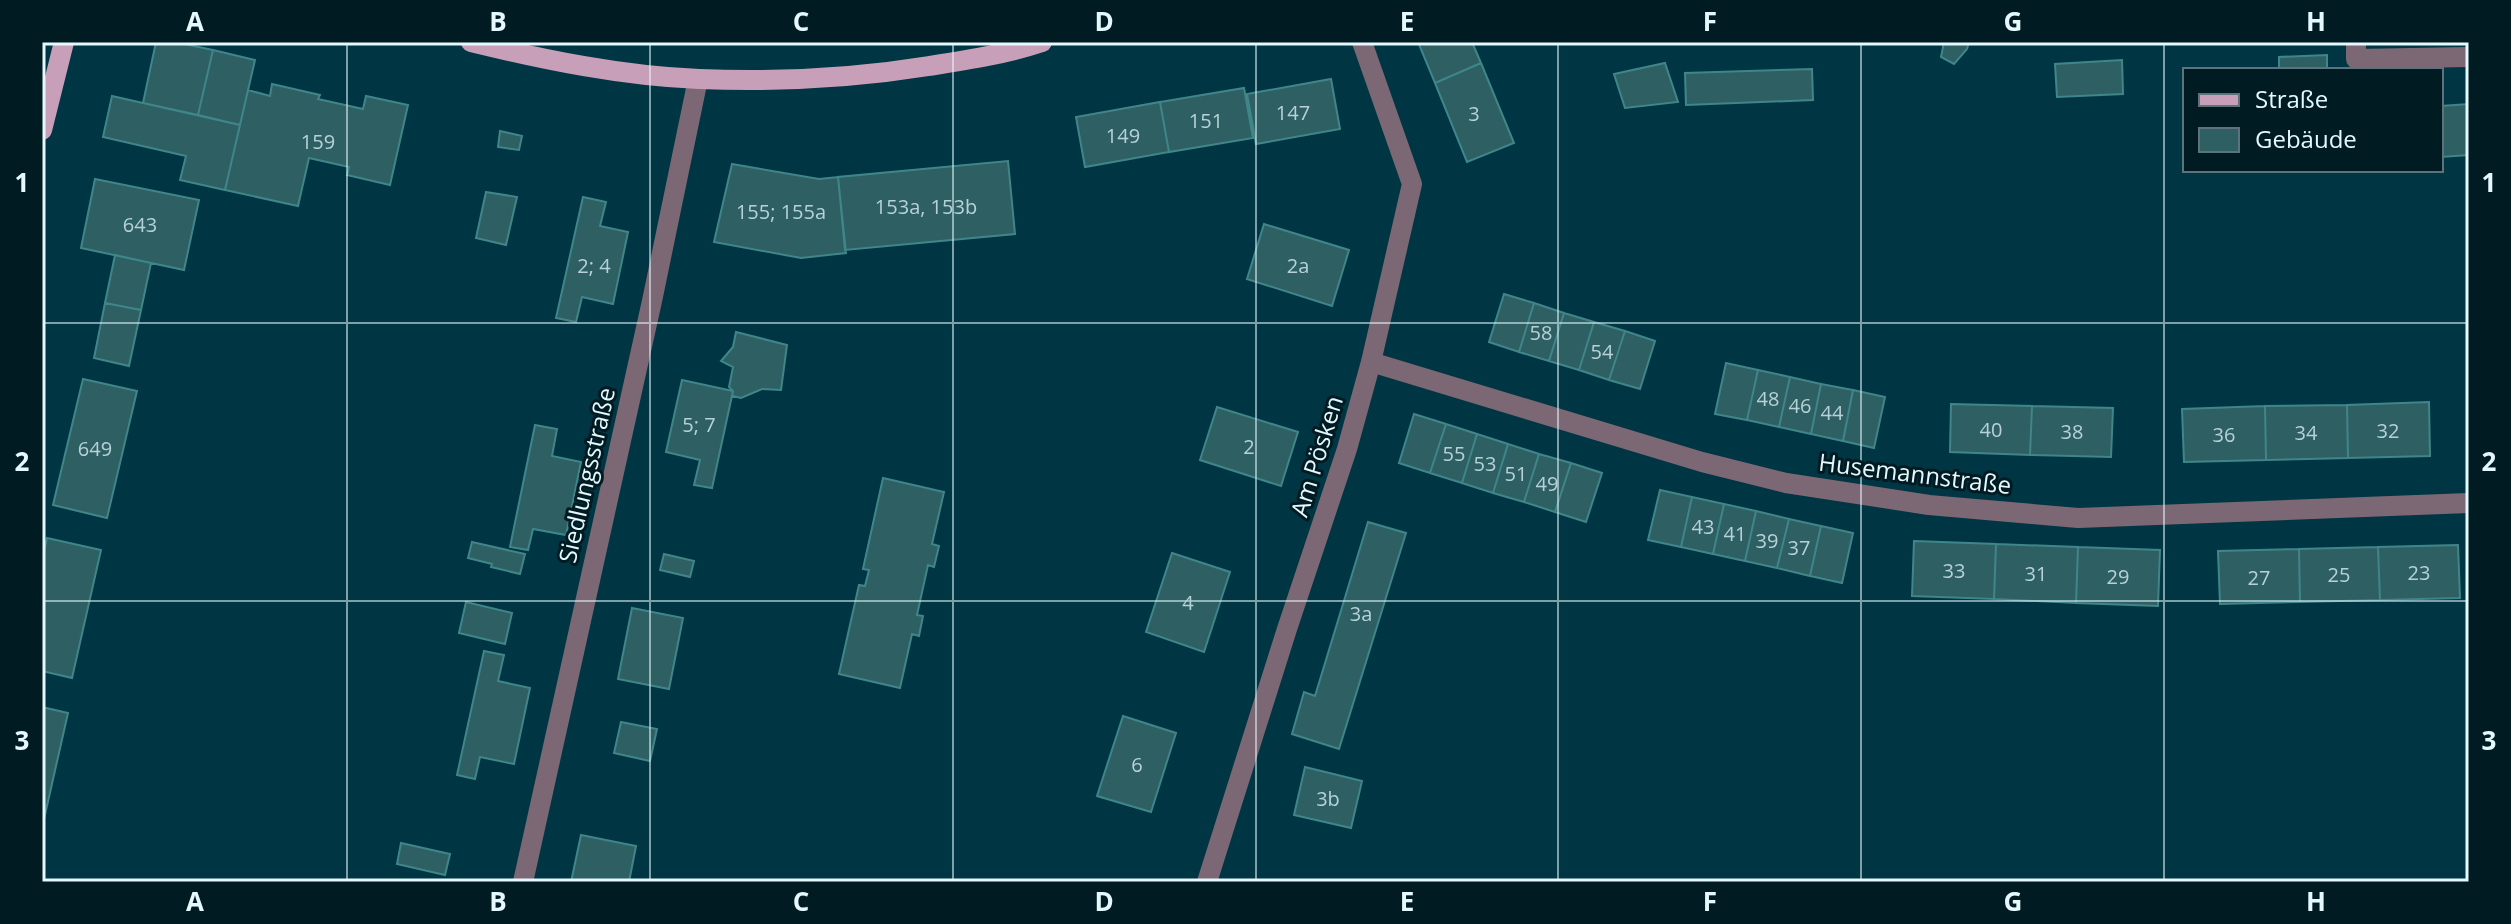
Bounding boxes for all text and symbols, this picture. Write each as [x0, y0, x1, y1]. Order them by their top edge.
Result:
text: A [186, 3, 204, 39]
text: B [489, 3, 507, 39]
text: C [793, 3, 809, 39]
text: D [1094, 3, 1114, 39]
text: E [1400, 3, 1414, 39]
text: F [1703, 3, 1717, 39]
text: G [2004, 3, 2022, 39]
text: H [2306, 3, 2326, 39]
legend [2183, 68, 2443, 172]
text: Straße [2255, 82, 2328, 115]
house number: 147 [1276, 99, 1310, 126]
house number: 3 [1468, 100, 1480, 127]
house number: 151 [1189, 107, 1223, 134]
house number: 149 [1106, 122, 1140, 149]
text: Gebäude [2255, 122, 2357, 155]
house number: 159 [301, 128, 335, 155]
text: 1 [15, 164, 29, 200]
text: 1 [2482, 164, 2496, 200]
house number: 153a, 153b [875, 193, 977, 220]
house number: 155; 155a [736, 198, 826, 225]
house number: 643 [123, 211, 157, 238]
house number: 2; 4 [577, 252, 611, 279]
house number: 2a [1287, 252, 1309, 279]
house number: 58 [1530, 319, 1552, 346]
house number: 54 [1591, 338, 1614, 365]
street label: Siedlungsstraße [550, 384, 622, 566]
house number: 48 [1757, 385, 1779, 412]
street label: Am Pösken [1282, 392, 1350, 520]
house number: 46 [1789, 392, 1811, 419]
house number: 44 [1821, 399, 1844, 426]
house number: 5; 7 [682, 411, 716, 438]
house number: 40 [1980, 416, 2002, 443]
house number: 32 [2377, 417, 2399, 444]
house number: 38 [2061, 418, 2083, 445]
house number: 34 [2295, 419, 2318, 446]
house number: 36 [2213, 421, 2235, 448]
house number: 2 [1243, 433, 1255, 460]
house number: 649 [78, 435, 112, 462]
house number: 55 [1443, 440, 1465, 467]
text: 2 [15, 443, 30, 479]
text: 2 [2482, 443, 2497, 479]
street label: Husemannstraße [1817, 445, 2013, 501]
house number: 53 [1474, 450, 1496, 477]
house number: 51 [1505, 460, 1527, 487]
house number: 49 [1536, 470, 1558, 497]
house number: 43 [1692, 513, 1714, 540]
house number: 41 [1724, 520, 1746, 547]
house number: 39 [1756, 527, 1778, 554]
house number: 37 [1788, 534, 1810, 561]
house number: 33 [1943, 557, 1965, 584]
house number: 23 [2408, 559, 2430, 586]
house number: 31 [2025, 560, 2047, 587]
house number: 25 [2328, 561, 2350, 588]
house number: 29 [2107, 563, 2129, 590]
house number: 27 [2248, 564, 2270, 591]
house number: 4 [1182, 589, 1194, 616]
house number: 3a [1350, 600, 1372, 627]
text: 3 [15, 722, 29, 758]
text: 3 [2482, 722, 2496, 758]
house number: 6 [1131, 751, 1143, 778]
house number: 3b [1316, 785, 1340, 812]
text: A [186, 883, 204, 919]
text: B [489, 883, 507, 919]
text: C [793, 883, 809, 919]
text: D [1094, 883, 1114, 919]
text: E [1400, 883, 1414, 919]
text: F [1703, 883, 1717, 919]
text: G [2004, 883, 2022, 919]
text: H [2306, 883, 2326, 919]

